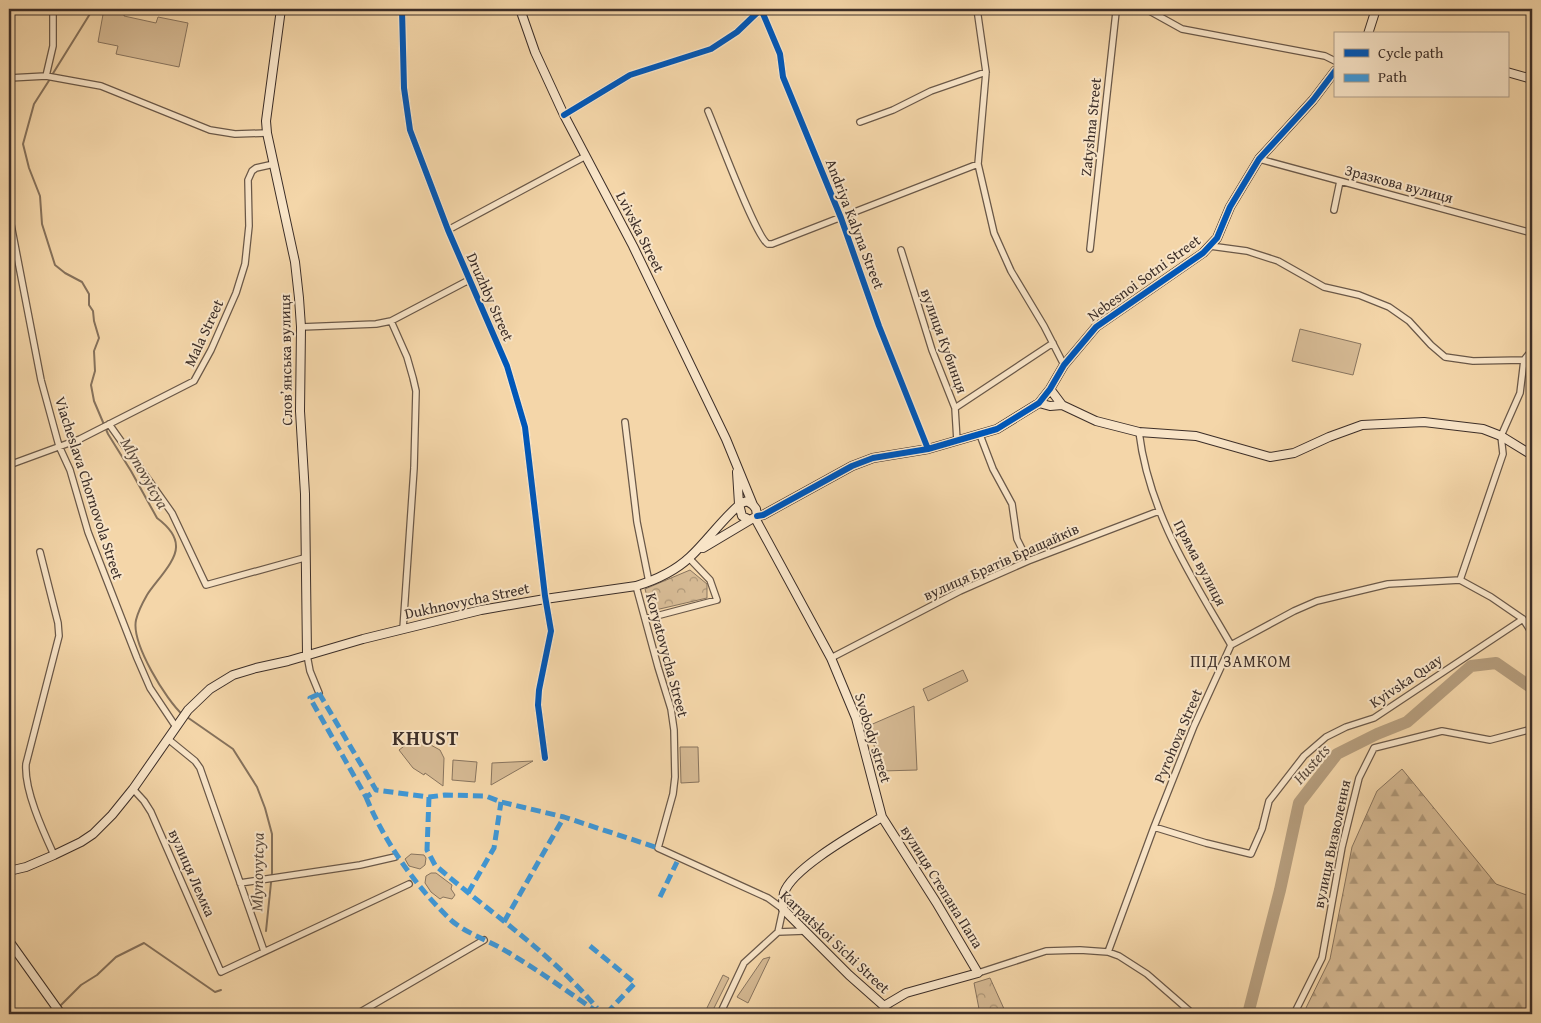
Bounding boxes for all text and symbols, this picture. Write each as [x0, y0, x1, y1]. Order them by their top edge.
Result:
legend [1334, 32, 1508, 98]
text: Cycle path [1378, 42, 1444, 63]
text: Path [1378, 66, 1407, 87]
street label: Zatyshna Street [1075, 76, 1106, 177]
street label: Andriya Kalyna Street [821, 156, 890, 293]
street label: Зразкова вулиця [1343, 159, 1456, 208]
street label: Lvivska Street [611, 188, 670, 277]
street label: Nebesnoi Sotni Street [1083, 229, 1205, 326]
street label: Druzhby Street [462, 249, 520, 345]
street label: вулиця Кубинця [916, 286, 973, 396]
street label: Словʼянська вулиця [274, 294, 297, 426]
street label: Mala Street [179, 295, 229, 370]
street label: Viacheslava Chornovola Street [50, 394, 129, 583]
water label: Mlynovytcya [115, 433, 175, 514]
street label: Пряма вулиця [1169, 516, 1232, 610]
street label: вулиця Братів Бращайків [920, 518, 1082, 605]
street label: Dukhnovycha Street [403, 577, 532, 624]
street label: Koryatovycha Street [641, 590, 694, 720]
street label: Kyivska Quay [1365, 648, 1447, 713]
district label: ПІД ЗАМКОМ [1190, 649, 1292, 673]
street label: Pyrohova Street [1148, 685, 1207, 786]
street label: Svobody street [850, 690, 897, 786]
district label: KHUST [392, 723, 460, 752]
water label: Hustets [1286, 739, 1335, 790]
street label: вулиця Визволення [1308, 777, 1355, 910]
street label: вулиця Степана Папа [896, 821, 989, 953]
street label: вулиця Лемка [164, 826, 221, 921]
water label: Mlynovytcya [244, 832, 270, 912]
street label: Karpatskoi Sichi Street [776, 885, 895, 999]

